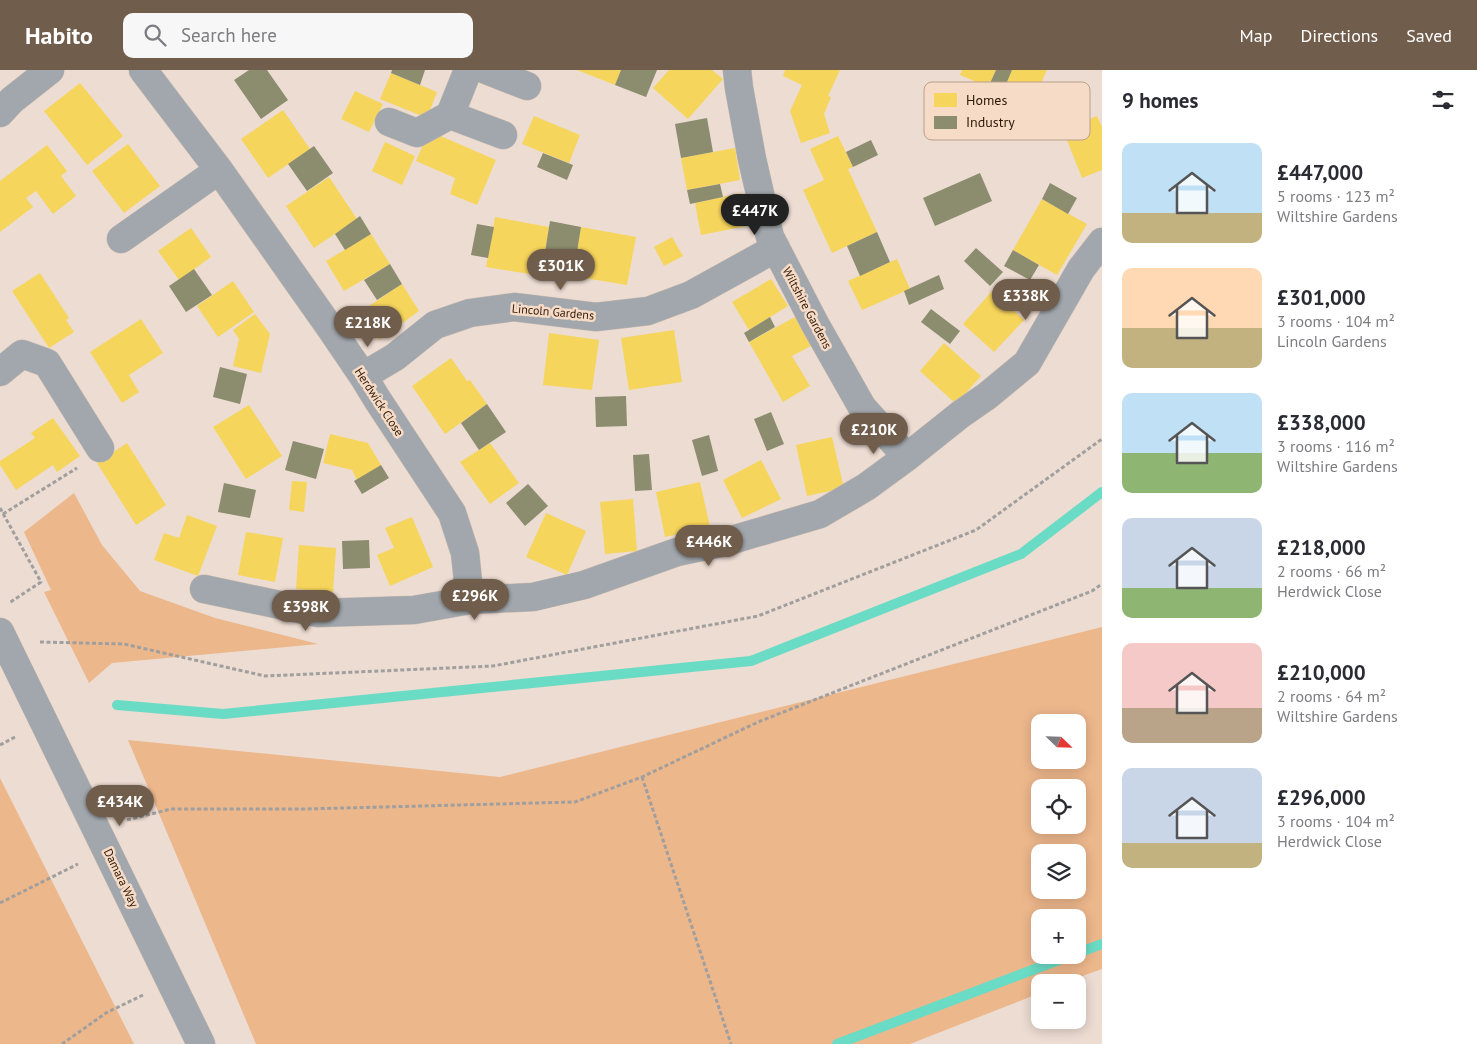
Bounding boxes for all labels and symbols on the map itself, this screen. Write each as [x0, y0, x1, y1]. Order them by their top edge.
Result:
legend [924, 82, 1090, 140]
text: Homes [966, 91, 1007, 109]
text: Industry [966, 113, 1015, 131]
pin: £447K [720, 194, 790, 236]
pin: £301K [526, 248, 596, 291]
street label: Wiltshire Gardens [780, 264, 835, 351]
pin: £338K [991, 278, 1061, 321]
street label: Lincoln Gardens [511, 300, 595, 323]
pin: £218K [333, 306, 403, 348]
street label: Herdwick Close [352, 365, 407, 439]
pin: £210K [839, 412, 909, 455]
pin: £446K [674, 524, 744, 567]
pin: £296K [440, 578, 510, 621]
pin: £398K [271, 590, 341, 632]
north arrow [1031, 714, 1086, 769]
pin: £434K [85, 784, 155, 827]
street label: Damara Way [101, 846, 142, 910]

